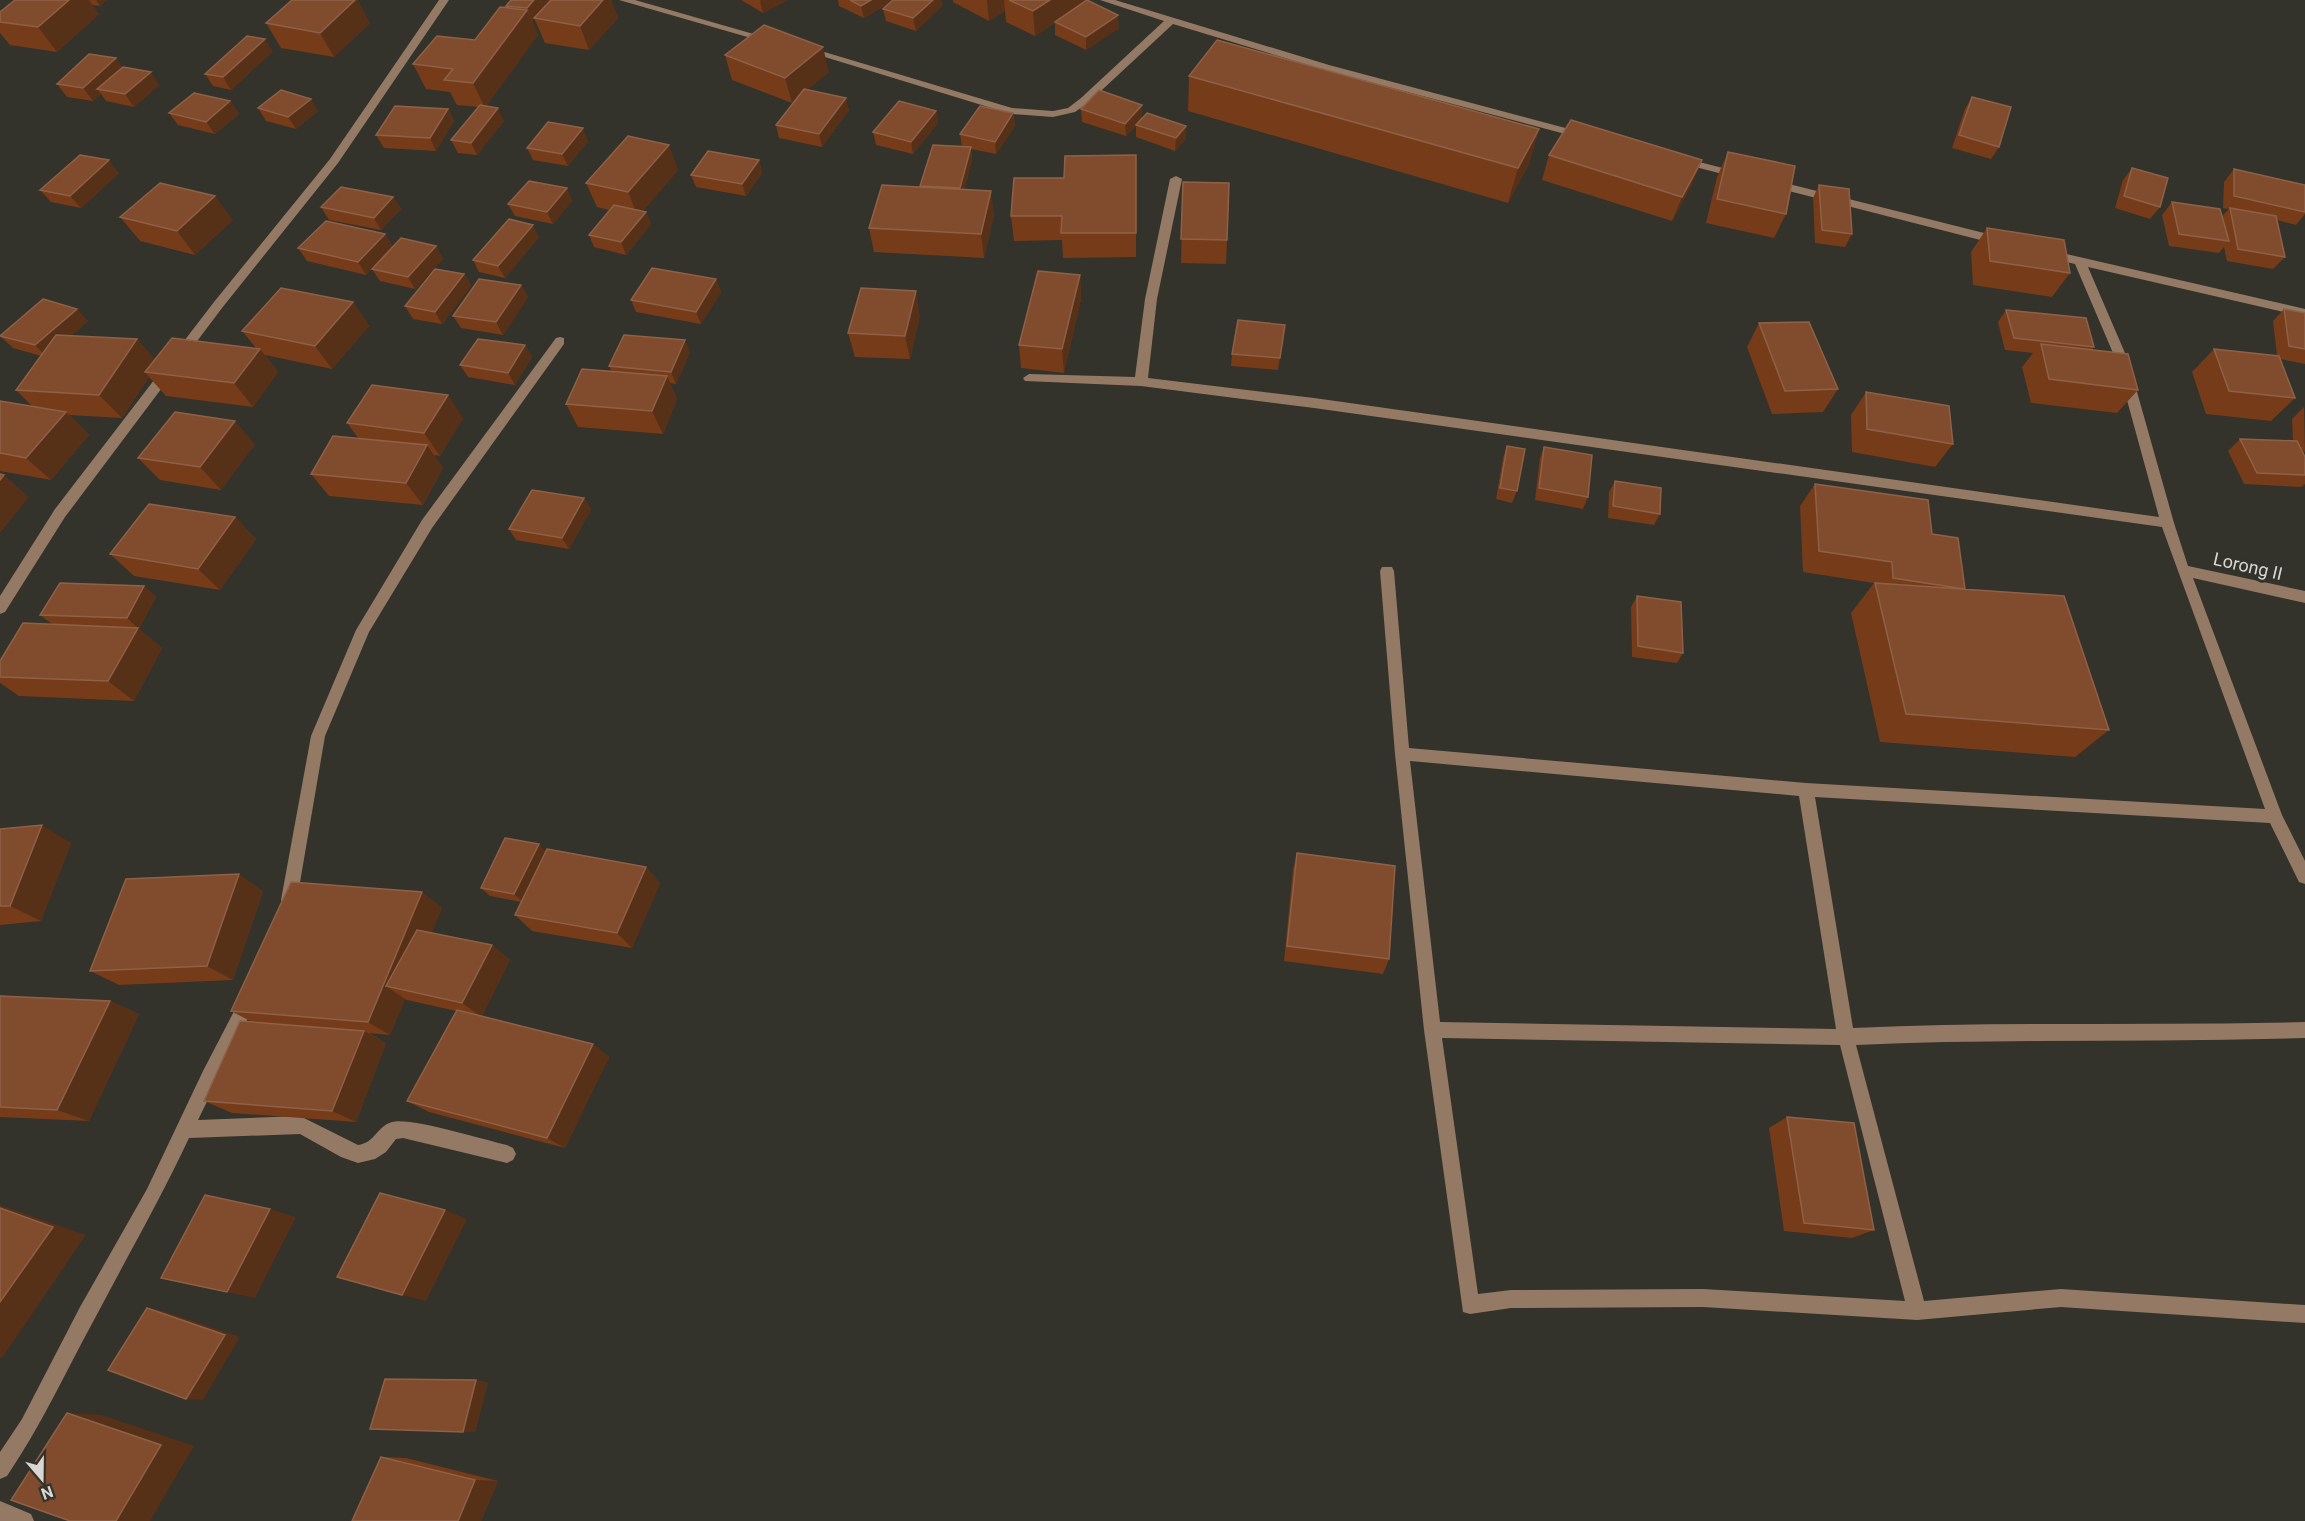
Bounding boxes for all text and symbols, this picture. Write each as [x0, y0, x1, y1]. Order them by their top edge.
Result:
street label: Lorong II [2211, 548, 2285, 584]
north arrow [12, 1449, 72, 1509]
text: N [38, 1482, 56, 1503]

